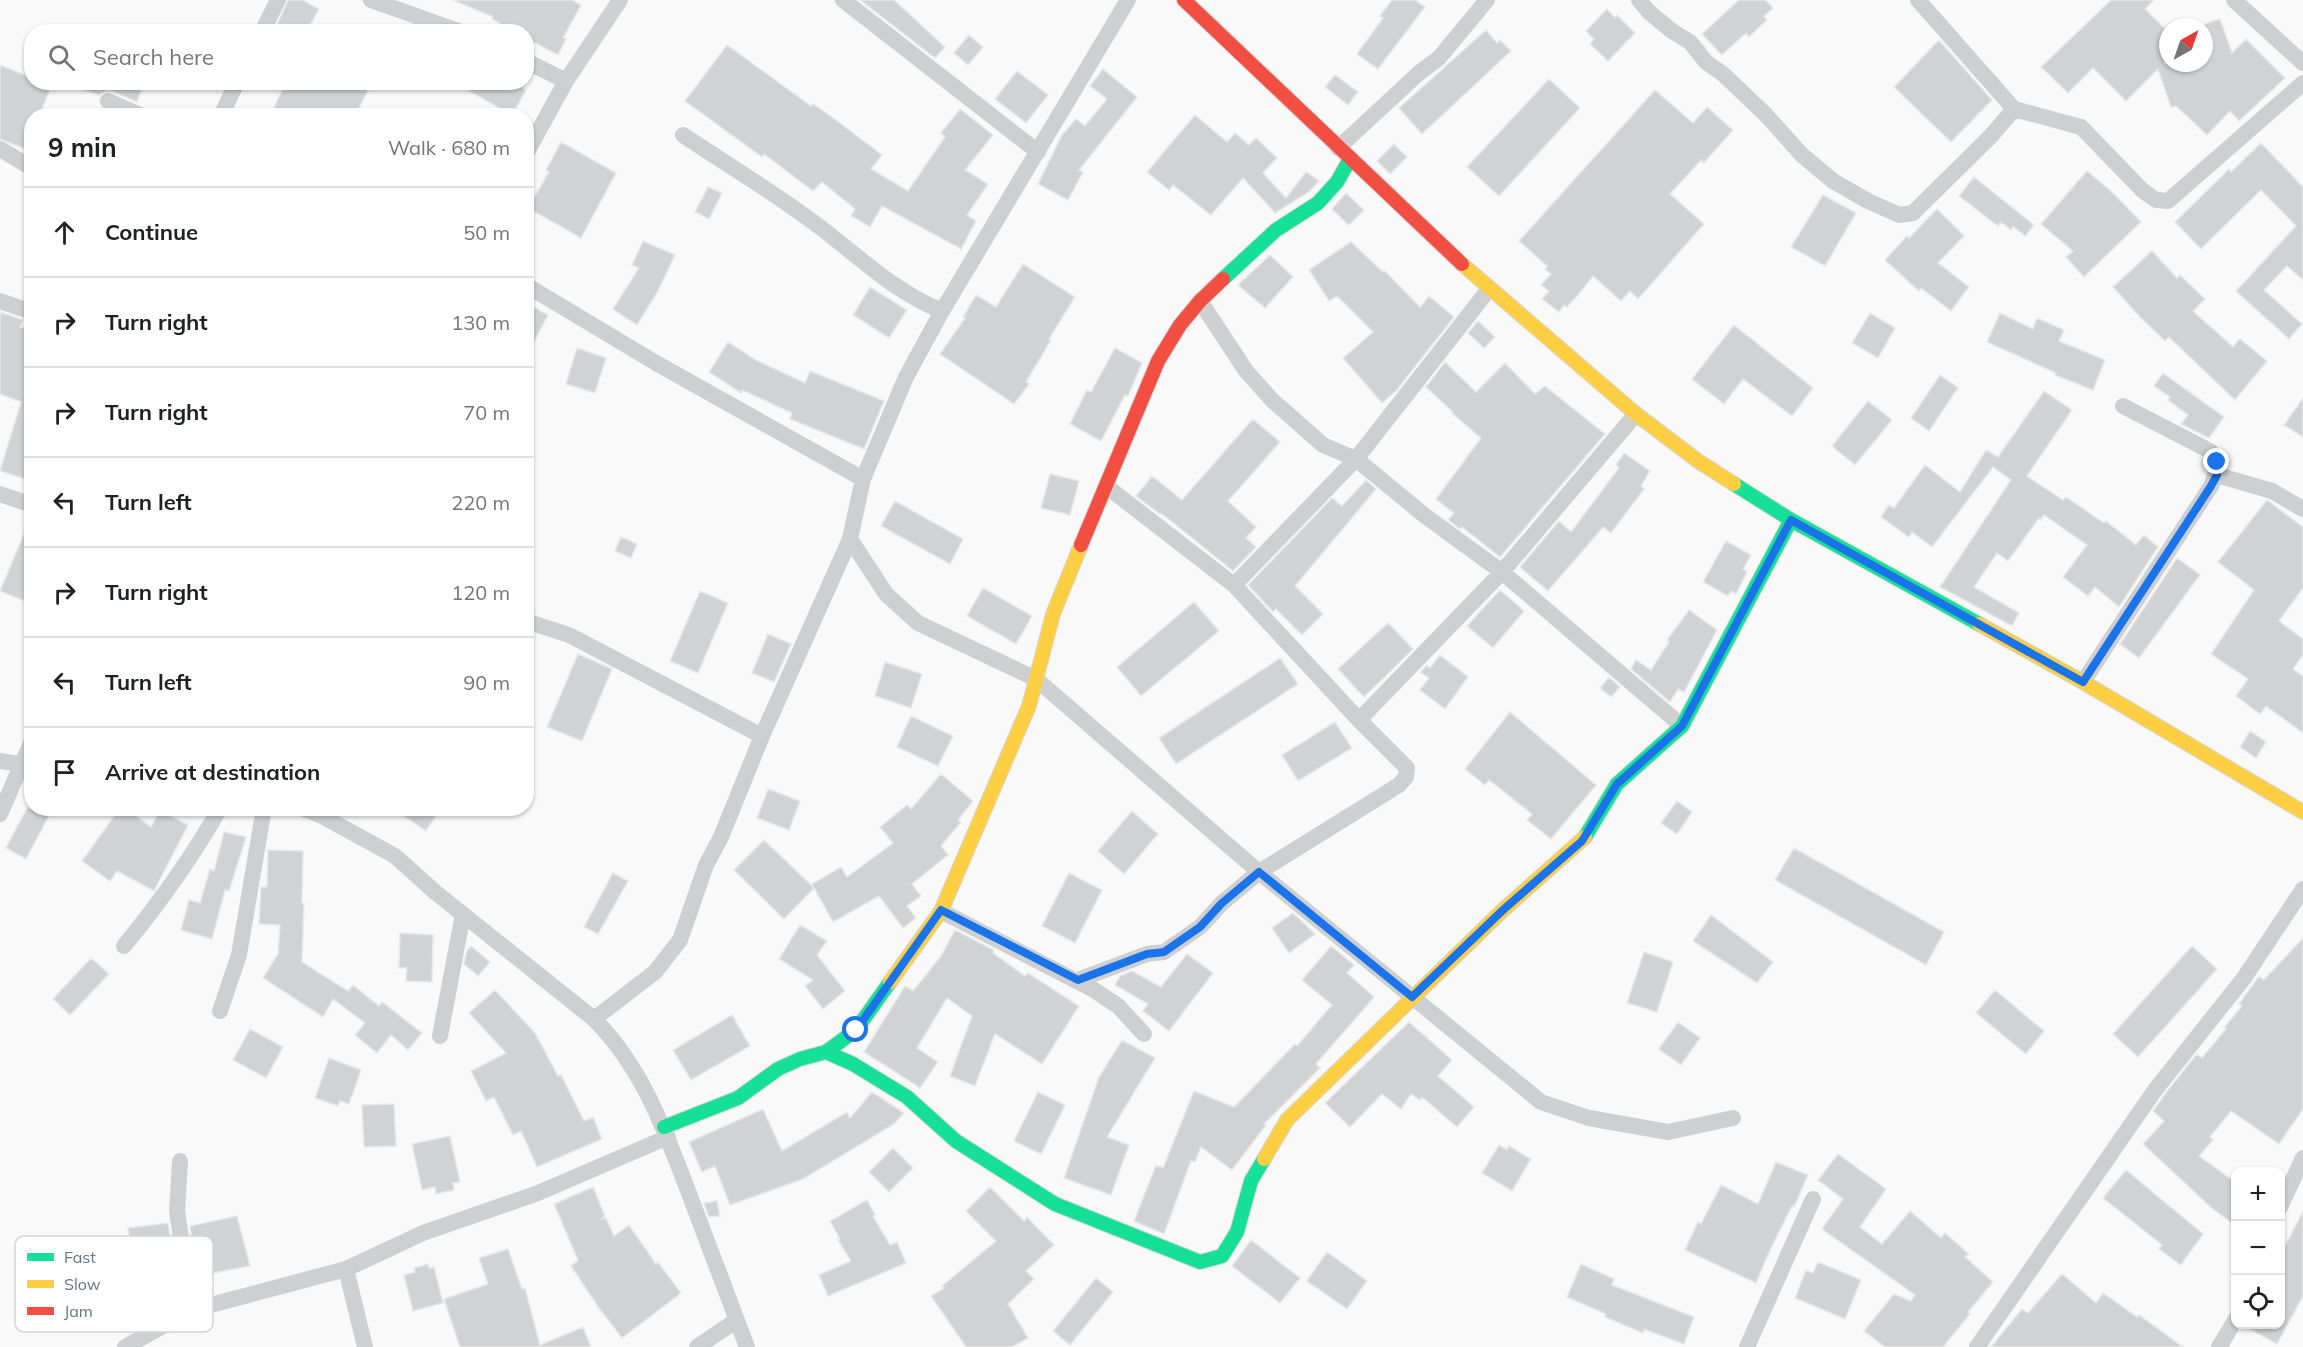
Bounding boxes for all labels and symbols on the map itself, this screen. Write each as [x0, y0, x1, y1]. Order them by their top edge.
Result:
north arrow [2159, 18, 2213, 72]
route end [2203, 448, 2229, 474]
route start [842, 1016, 868, 1042]
legend [15, 1236, 213, 1332]
text: Fast [64, 1247, 96, 1267]
text: Slow [64, 1274, 101, 1294]
text: Jam [64, 1301, 93, 1321]

